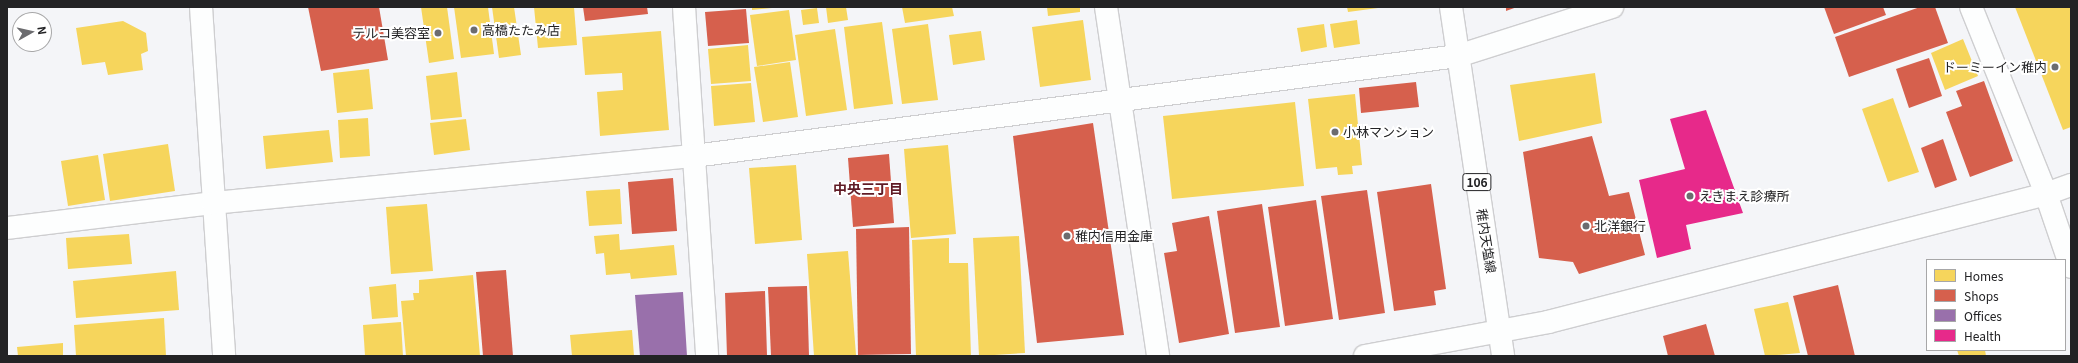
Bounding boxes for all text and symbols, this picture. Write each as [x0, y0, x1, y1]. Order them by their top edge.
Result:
north arrow [12, 12, 52, 52]
place label: 高橋たたみ店 [482, 22, 560, 38]
text: N [34, 25, 51, 36]
place label: テルコ美容室 [352, 25, 430, 41]
marker: 高橋たたみ店 [469, 25, 479, 35]
marker: テルコ美容室 [433, 28, 443, 38]
place label: ドーミーイン稚内 [1943, 59, 2047, 75]
marker: ドーミーイン稚内 [2050, 62, 2060, 72]
place label: 小林マンション [1343, 124, 1434, 140]
marker: 小林マンション [1330, 127, 1340, 137]
road number: 106 [1462, 172, 1492, 192]
district label: 中央三丁目 [833, 180, 903, 196]
place label: えきまえ診療所 [1699, 188, 1790, 204]
marker: えきまえ診療所 [1684, 190, 1696, 202]
street label: 稚内天塩線 [1473, 208, 1499, 274]
place label: 北洋銀行 [1594, 218, 1646, 234]
marker: 北洋銀行 [1581, 221, 1591, 231]
place label: 稚内信用金庫 [1075, 228, 1153, 244]
marker: 稚内信用金庫 [1062, 231, 1072, 241]
legend [1926, 259, 2066, 351]
text: Homes [1964, 267, 2003, 284]
text: Shops [1964, 287, 1999, 304]
text: Offices [1964, 307, 2002, 324]
text: Health [1964, 327, 2001, 344]

